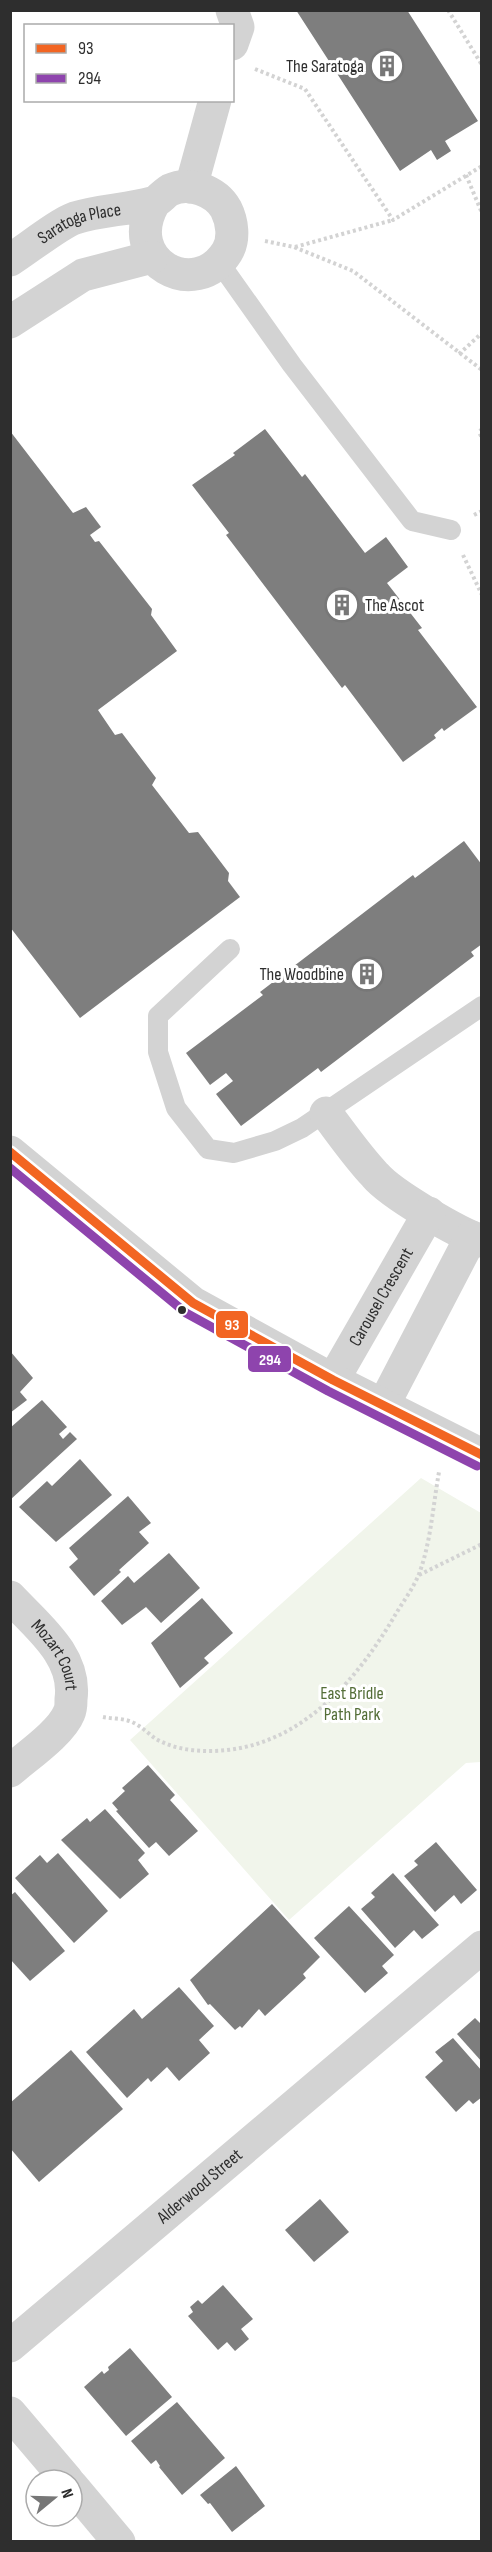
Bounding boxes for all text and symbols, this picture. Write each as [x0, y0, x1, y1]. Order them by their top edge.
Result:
legend [24, 24, 234, 102]
text: 93 [78, 38, 94, 59]
building icon: The Saratoga [369, 48, 405, 84]
place label: The Saratoga [286, 56, 364, 77]
text: 294 [78, 68, 101, 89]
street label: Saratoga Place [33, 199, 122, 248]
building icon: The Ascot [324, 587, 360, 623]
place label: The Ascot [365, 595, 425, 616]
building icon: The Woodbine [349, 956, 385, 992]
place label: The Woodbine [259, 964, 344, 985]
street label: Carousel Crescent [344, 1243, 418, 1350]
unlabelled marker [176, 1304, 188, 1316]
line badge: 93 [215, 1310, 249, 1339]
text: 93 [225, 1316, 239, 1335]
line badge: 294 [247, 1345, 292, 1373]
text: 294 [259, 1351, 282, 1370]
street label: Mozart Court [27, 1615, 82, 1691]
park label: East Bridle Path Park [320, 1683, 384, 1725]
street label: Alderwood Street [152, 2144, 247, 2228]
north arrow [24, 2468, 84, 2528]
text: N [56, 2486, 77, 2501]

